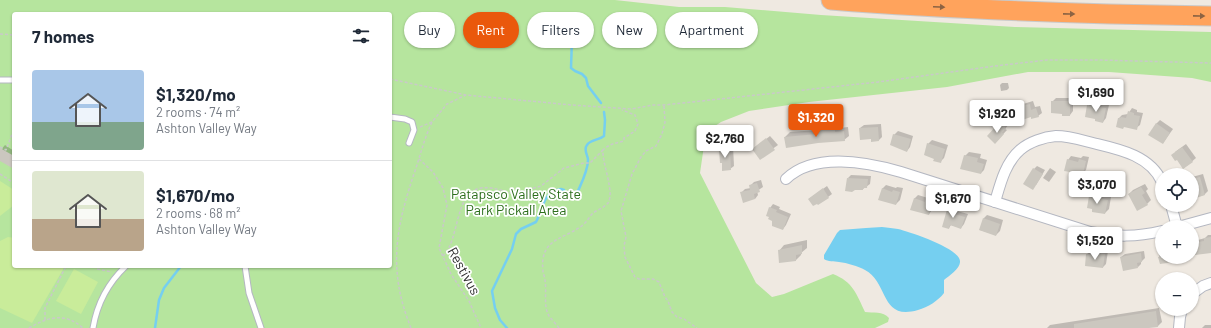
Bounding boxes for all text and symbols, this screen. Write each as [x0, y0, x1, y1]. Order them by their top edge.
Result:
one-way arrow [933, 4, 945, 11]
one-way arrow [1063, 10, 1075, 17]
chip: Buy [404, 12, 455, 48]
chip: Rent [463, 12, 519, 48]
chip: Filters [527, 12, 594, 48]
chip: New [602, 12, 657, 48]
chip: Apartment [665, 12, 758, 48]
one-way arrow [1193, 13, 1206, 19]
icon: filters [350, 25, 372, 47]
text: 7 homes [32, 26, 94, 46]
pin: $1,690 [1063, 79, 1129, 113]
text: $1,320/mo [156, 84, 236, 104]
text: $1,690 [1078, 84, 1114, 100]
icon: home [64, 86, 112, 134]
pin: $1,920 [964, 100, 1030, 134]
text: 2 rooms · 74 m² [156, 104, 240, 120]
pin: $1,320 [783, 104, 849, 138]
text: $1,920 [978, 105, 1016, 121]
text: $1,320 [797, 109, 835, 125]
text: Ashton Valley Way [156, 120, 257, 136]
pin: $2,760 [692, 125, 758, 159]
text: $2,760 [705, 130, 745, 146]
map controls [1155, 168, 1199, 316]
button: locate [1155, 168, 1199, 212]
pin: $3,070 [1064, 171, 1130, 205]
text: $3,070 [1078, 176, 1116, 192]
text: $1,670/mo [156, 185, 235, 205]
park label: Patapsco Valley State Park Pickall Area [451, 185, 581, 218]
pin: $1,670 [920, 185, 986, 219]
icon: home [64, 187, 112, 235]
text: $1,670 [935, 190, 971, 206]
text: 2 rooms · 68 m² [156, 205, 240, 221]
button: + [1155, 220, 1199, 264]
text: Ashton Valley Way [156, 221, 257, 237]
pin: $1,520 [1062, 227, 1128, 261]
text: $1,520 [1076, 232, 1114, 248]
street label: Restivus [444, 244, 485, 298]
button: − [1155, 272, 1199, 316]

